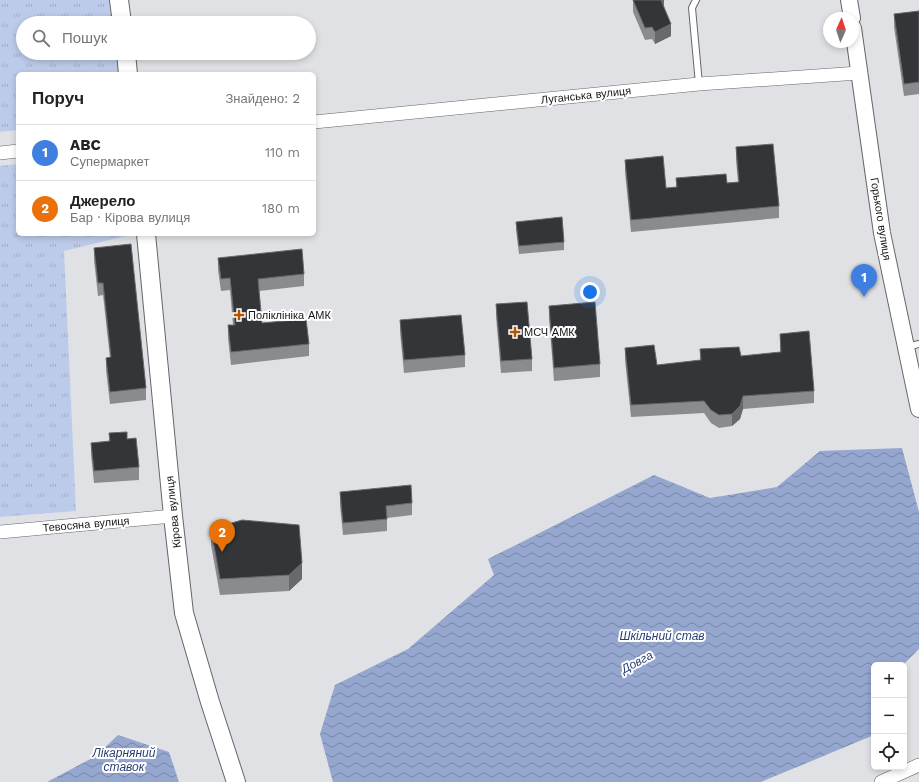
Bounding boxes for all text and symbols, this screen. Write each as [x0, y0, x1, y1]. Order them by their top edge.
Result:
north arrow [823, 12, 859, 48]
search box [16, 16, 316, 60]
icon: search [30, 27, 52, 49]
text: Пошук [62, 29, 107, 47]
street label: Луганська вулиця [540, 84, 632, 107]
text: Поруч [32, 88, 84, 108]
text: Знайдено: 2 [225, 91, 300, 106]
text: ABC [70, 136, 101, 154]
text: 1 [42, 145, 48, 160]
text: 110 m [265, 145, 300, 160]
text: Супермаркет [70, 154, 149, 169]
street label: Горького вулиця [868, 177, 893, 261]
text: Джерело [70, 192, 135, 210]
text: 2 [41, 201, 49, 216]
text: 180 m [262, 201, 300, 216]
text: Бар · Кірова вулиця [70, 210, 190, 225]
pin: 1 [851, 264, 877, 297]
your location [580, 282, 600, 302]
marker: Поліклініка АМК [233, 309, 245, 321]
place label: Поліклініка АМК [248, 309, 331, 322]
marker: МСЧ АМК [509, 326, 521, 338]
place label: МСЧ АМК [524, 326, 575, 339]
street label: Кірова вулиця [163, 475, 184, 549]
street label: Тевосяна вулиця [42, 514, 130, 535]
pin: 2 [209, 519, 235, 552]
water label: Шкільний став [619, 629, 705, 643]
water label: Довга [617, 648, 656, 677]
map controls [871, 662, 907, 770]
button: + [871, 662, 907, 698]
button: − [871, 698, 907, 734]
button: locate [871, 734, 907, 770]
water label: Лікарняний ставок [92, 746, 156, 774]

